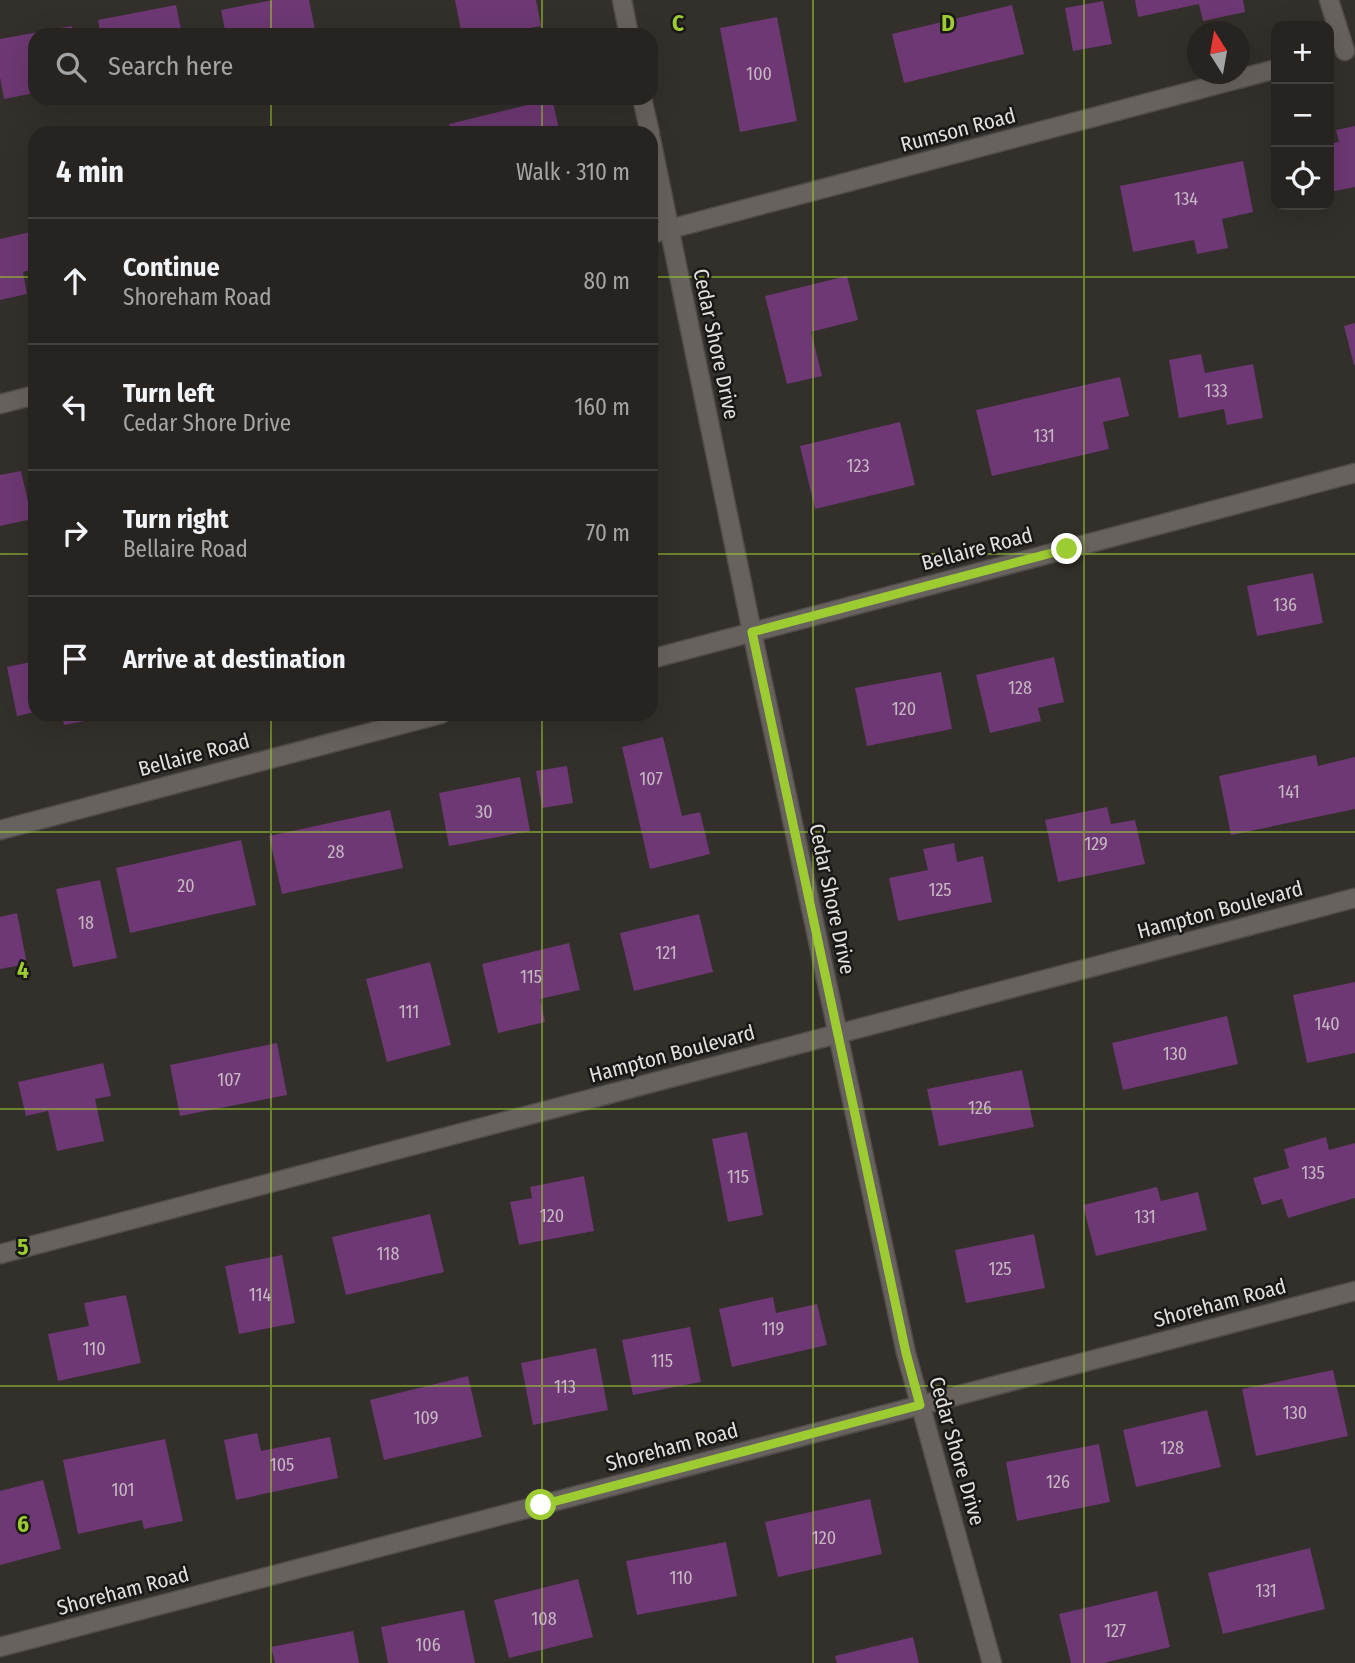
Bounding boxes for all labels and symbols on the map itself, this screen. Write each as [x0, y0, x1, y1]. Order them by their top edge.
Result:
text: C [672, 9, 684, 37]
text: D [941, 9, 955, 37]
north arrow [1187, 21, 1250, 84]
house number: 100 [746, 63, 772, 85]
street label: Rumson Road [898, 102, 1018, 158]
house number: 134 [1174, 188, 1198, 210]
street label: Cedar Shore Drive [687, 266, 745, 422]
house number: 133 [1204, 380, 1228, 402]
house number: 131 [1033, 425, 1055, 447]
house number: 123 [846, 455, 870, 477]
street label: Bellaire Road [919, 522, 1035, 576]
route end [1051, 533, 1082, 564]
house number: 136 [1273, 594, 1297, 616]
house number: 128 [1008, 677, 1032, 699]
house number: 120 [892, 698, 916, 720]
street label: Bellaire Road [136, 728, 252, 782]
house number: 107 [639, 768, 663, 790]
house number: 141 [1278, 781, 1300, 803]
house number: 30 [475, 801, 493, 823]
street label: Cedar Shore Drive [803, 821, 861, 977]
house number: 129 [1084, 833, 1108, 855]
house number: 28 [328, 841, 344, 863]
house number: 20 [177, 875, 195, 897]
street label: Hampton Boulevard [1134, 875, 1306, 945]
house number: 125 [928, 879, 952, 901]
house number: 18 [78, 912, 94, 934]
house number: 121 [655, 942, 677, 964]
text: 4 [17, 956, 29, 984]
house number: 115 [520, 966, 542, 988]
house number: 111 [399, 1001, 419, 1023]
house number: 140 [1314, 1013, 1340, 1035]
street label: Hampton Boulevard [586, 1019, 758, 1089]
house number: 130 [1163, 1043, 1187, 1065]
house number: 107 [217, 1069, 241, 1091]
house number: 126 [968, 1097, 992, 1119]
house number: 135 [1301, 1162, 1325, 1184]
house number: 115 [727, 1166, 749, 1188]
house number: 120 [540, 1205, 564, 1227]
house number: 131 [1134, 1206, 1156, 1228]
text: 5 [17, 1233, 29, 1261]
house number: 118 [377, 1243, 399, 1265]
house number: 125 [988, 1258, 1012, 1280]
street label: Shoreham Road [1151, 1273, 1289, 1333]
house number: 114 [249, 1284, 272, 1306]
house number: 119 [762, 1318, 784, 1340]
house number: 110 [82, 1338, 106, 1360]
house number: 115 [651, 1350, 673, 1372]
street label: Cedar Shore Drive [923, 1374, 991, 1528]
house number: 113 [554, 1376, 576, 1398]
house number: 130 [1283, 1402, 1307, 1424]
house number: 109 [413, 1407, 439, 1429]
street label: Shoreham Road [603, 1417, 741, 1477]
house number: 128 [1160, 1437, 1184, 1459]
house number: 105 [270, 1454, 294, 1476]
house number: 126 [1046, 1471, 1070, 1493]
house number: 101 [112, 1479, 134, 1501]
route start [525, 1489, 556, 1520]
text: 6 [17, 1510, 29, 1538]
house number: 120 [812, 1527, 836, 1549]
street label: Shoreham Road [54, 1561, 192, 1621]
house number: 110 [669, 1567, 693, 1589]
house number: 131 [1255, 1580, 1277, 1602]
house number: 108 [531, 1608, 557, 1630]
house number: 127 [1104, 1620, 1126, 1642]
house number: 106 [415, 1634, 441, 1656]

